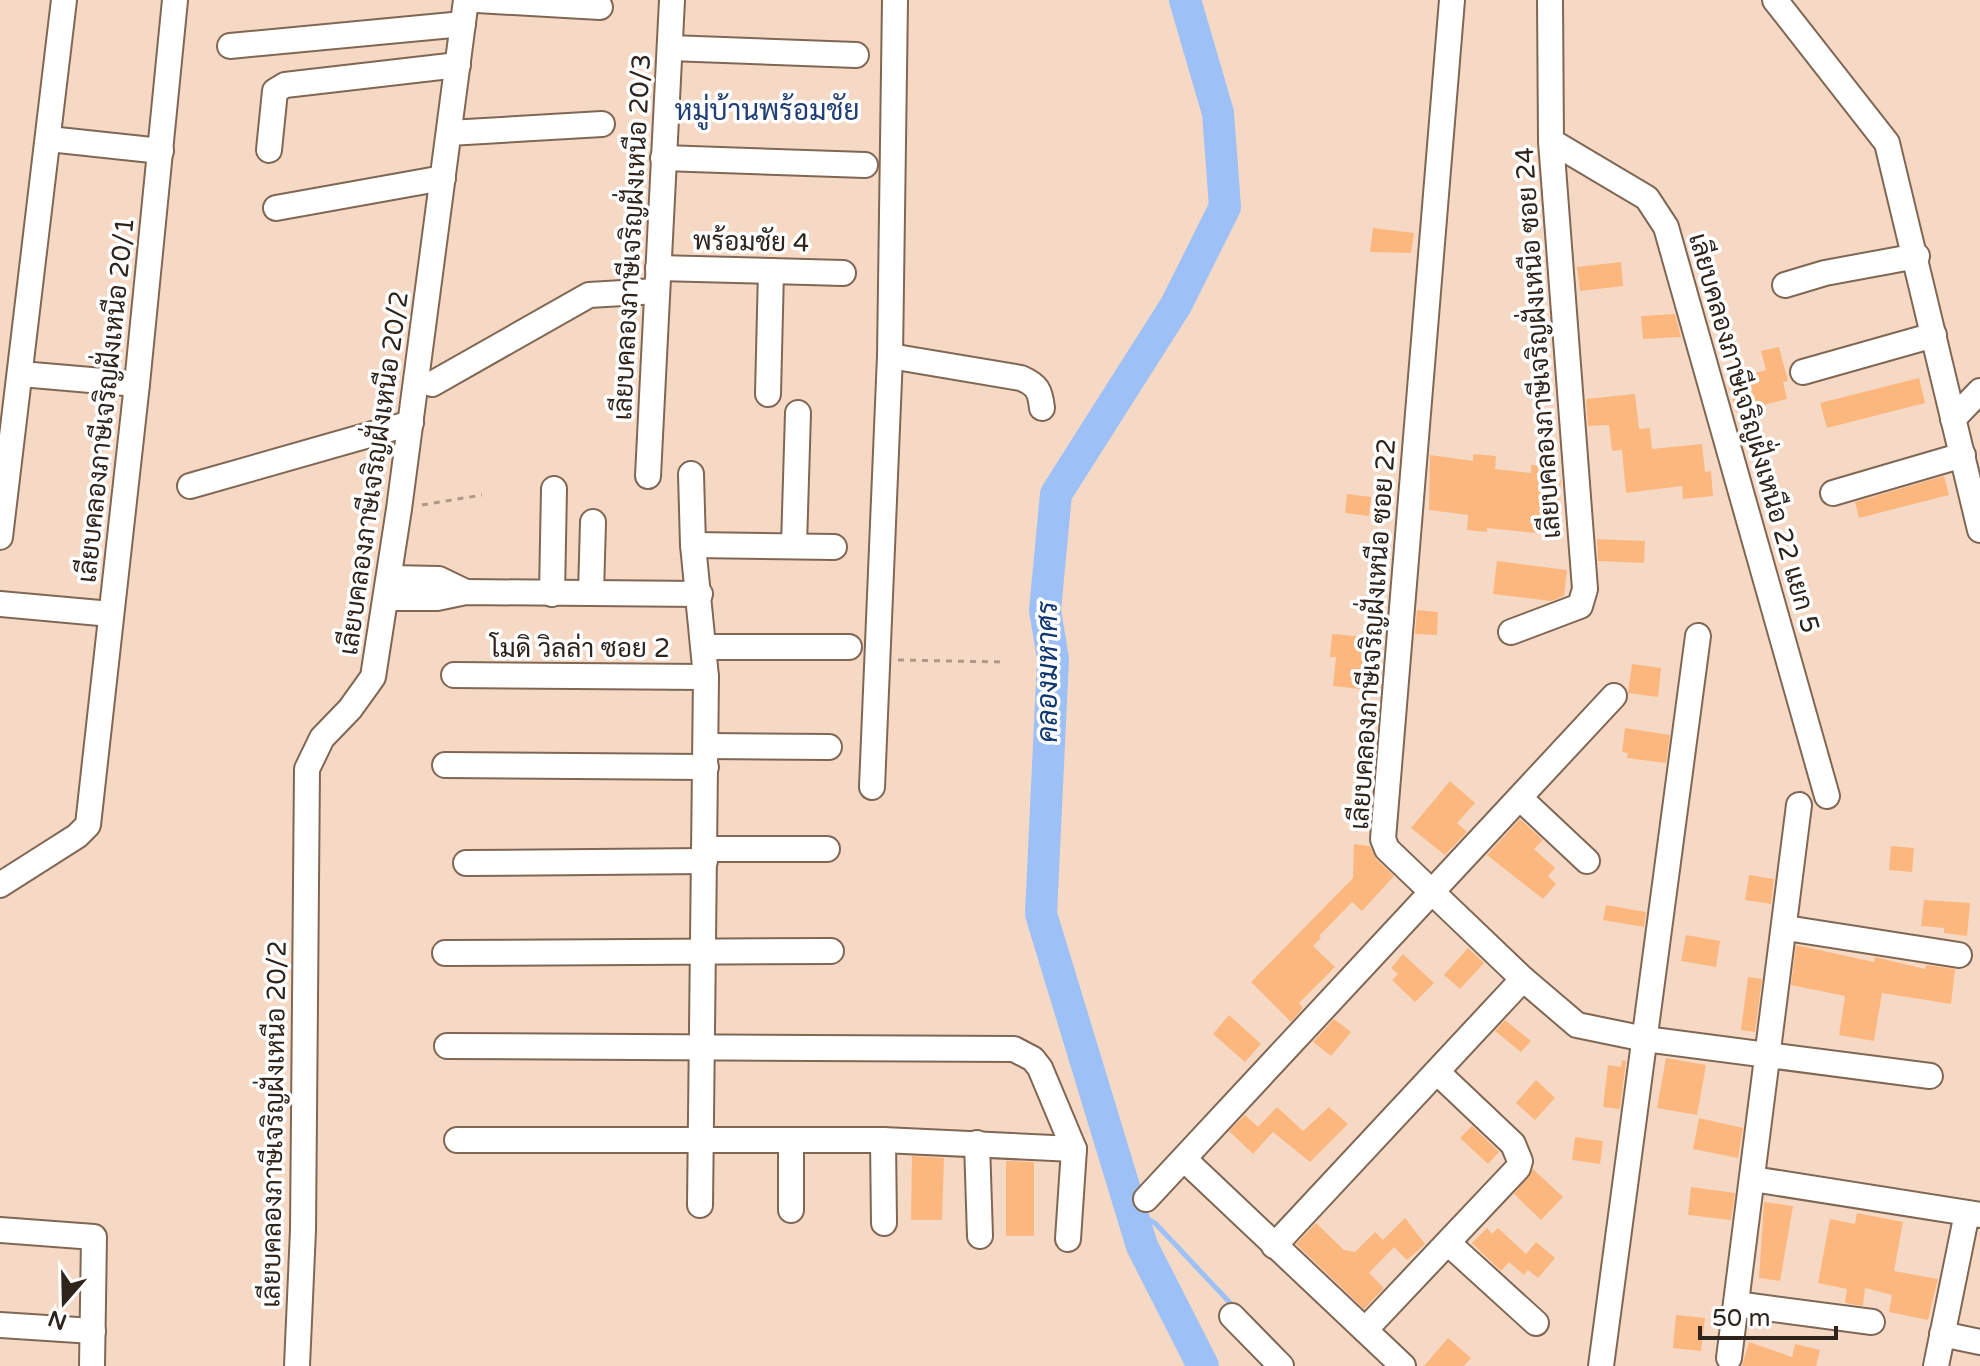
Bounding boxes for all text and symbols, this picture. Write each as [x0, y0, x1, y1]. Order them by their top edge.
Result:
street label: เลียบคลองภาษีเจริญฝั่งเหนือ 20/3 [601, 53, 657, 421]
district label: หมู่บ้านพร้อมชัย [675, 92, 859, 130]
street label: เลียบคลองภาษีเจริญฝั่งเหนือ ซอย 24 [1503, 146, 1567, 540]
street label: เลียบคลองภาษีเจริญฝั่งเหนือ 20/1 [65, 215, 141, 584]
street label: พร้อมชัย 4 [693, 224, 809, 259]
street label: เลียบคลองภาษีเจริญฝั่งเหนือ 22 แยก 5 [1682, 228, 1832, 636]
street label: เลียบคลองภาษีเจริญฝั่งเหนือ 20/2 [327, 288, 415, 657]
street label: เลียบคลองภาษีเจริญฝั่งเหนือ ซอย 22 [1338, 437, 1402, 831]
water label: คลองมหาศร [1031, 600, 1065, 743]
street label: โมดิ วิลล่า ซอย 2 [488, 632, 670, 664]
street label: เลียบคลองภาษีเจริญฝั่งเหนือ 20/2 [249, 940, 293, 1308]
north arrow [24, 1262, 104, 1342]
scale bar [1700, 1290, 1836, 1340]
text: 50 m [1712, 1304, 1770, 1333]
text: N [45, 1305, 70, 1335]

